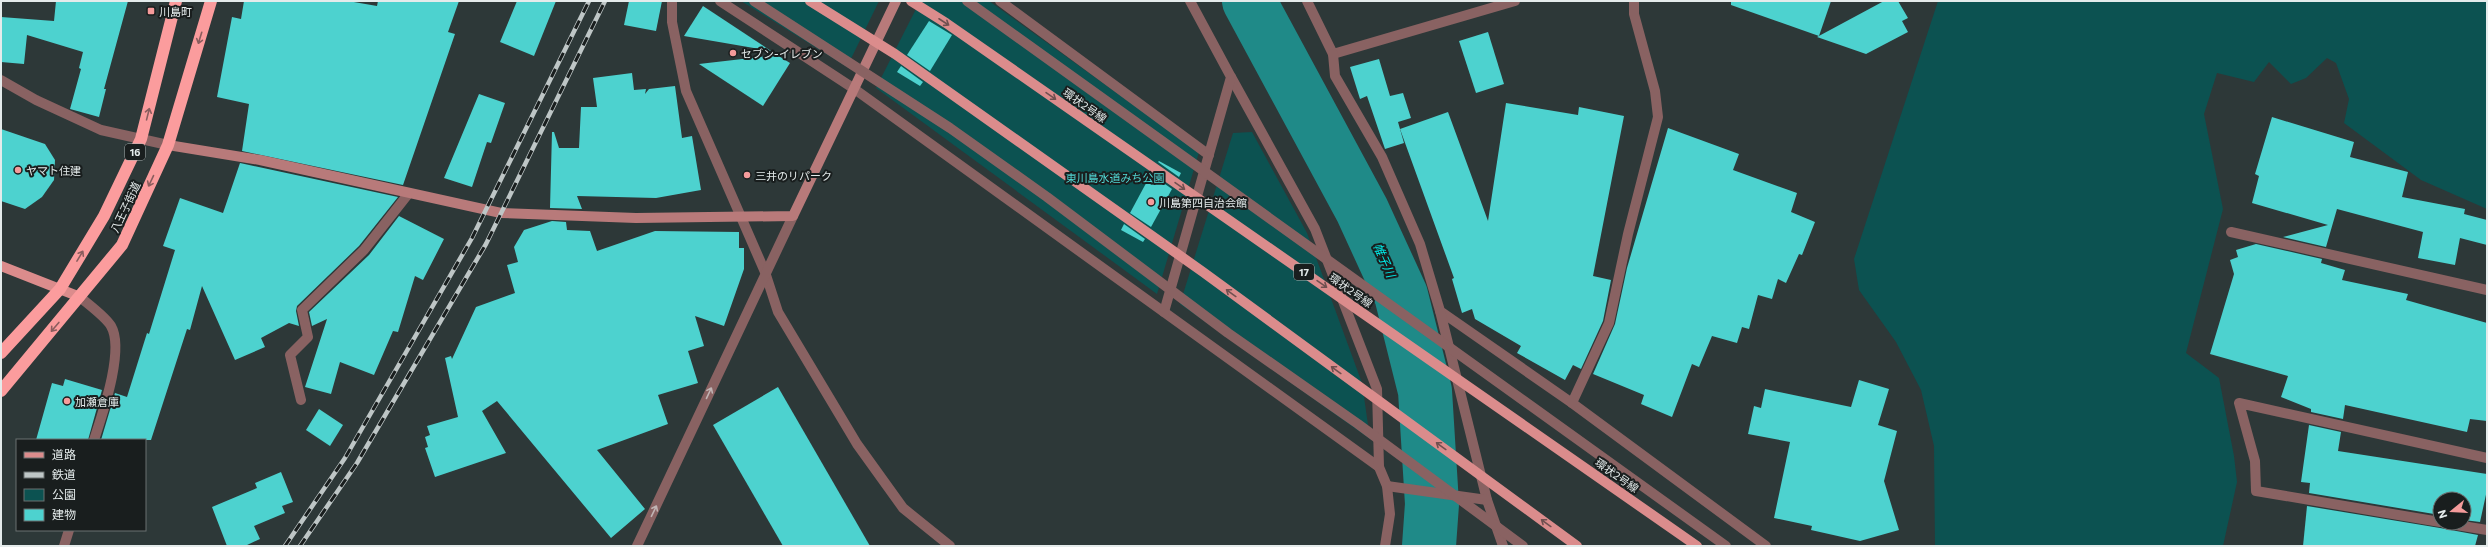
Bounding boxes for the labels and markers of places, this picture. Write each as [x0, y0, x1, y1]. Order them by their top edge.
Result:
place label: 川島町 [159, 5, 192, 18]
marker: 川島町 [146, 6, 156, 16]
place label: セブン-イレブン [741, 47, 823, 60]
marker: セブン-イレブン [728, 48, 738, 58]
place label: ヤマト住建 [26, 164, 81, 177]
marker: ヤマト住建 [13, 165, 23, 175]
place label: 三井のリパーク [755, 169, 832, 182]
marker: 三井のリパーク [742, 170, 752, 180]
place label: 川島第四自治会館 [1159, 196, 1247, 209]
marker: 川島第四自治会館 [1146, 197, 1156, 207]
place label: 加瀬倉庫 [75, 395, 119, 408]
marker: 加瀬倉庫 [62, 396, 72, 406]

